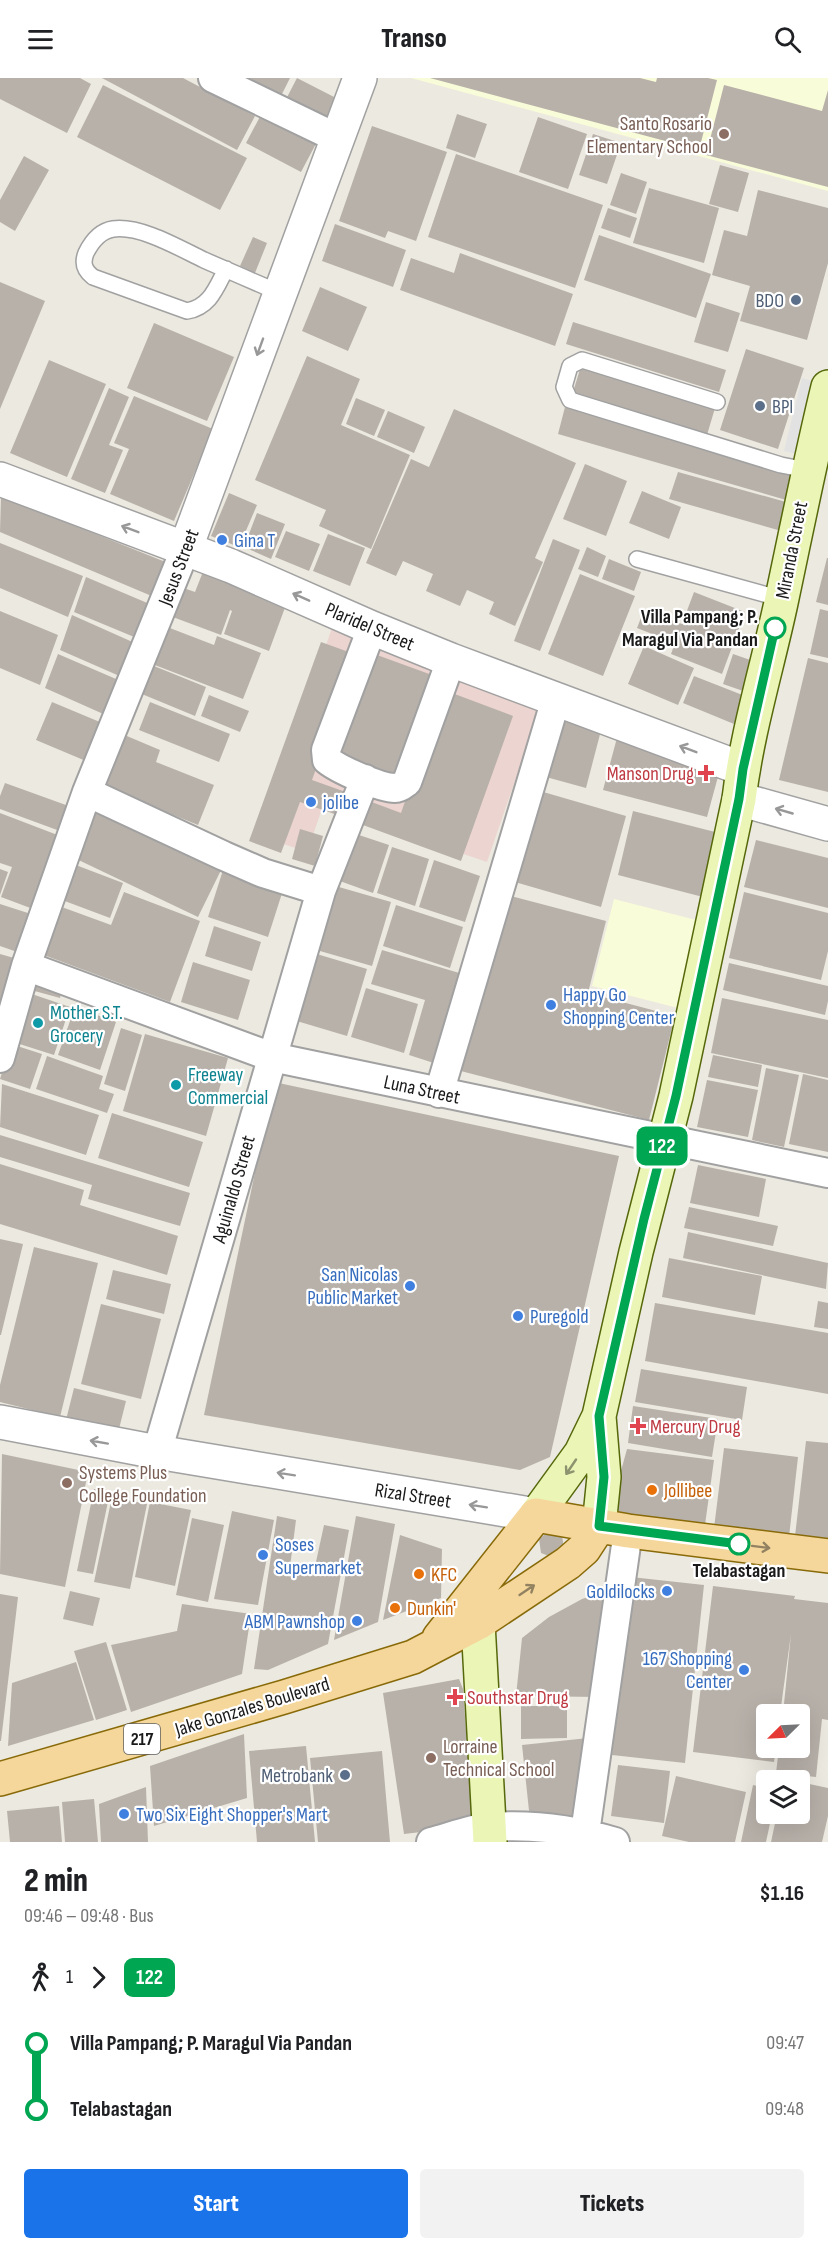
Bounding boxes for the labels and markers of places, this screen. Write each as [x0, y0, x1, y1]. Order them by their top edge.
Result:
place label: Santo Rosario Elementary School [586, 112, 712, 159]
marker: Santo Rosario Elementary School [717, 127, 731, 141]
place label: BDO [755, 289, 784, 313]
marker: BDO [789, 293, 803, 307]
place label: BPI [772, 395, 793, 419]
marker: BPI [753, 399, 767, 413]
place label: Gina T [234, 529, 275, 553]
marker: Gina T [215, 533, 229, 547]
place label: Villa Pampang; P. Maragul Via Pandan [622, 605, 758, 652]
marker: Villa Pampang; P. Maragul Via Pandan [764, 617, 786, 639]
place label: Manson Drug [607, 762, 694, 786]
marker: Manson Drug [699, 766, 713, 780]
place label: jolibe [322, 791, 359, 815]
marker: jolibe [304, 795, 318, 809]
place label: Happy Go Shopping Center [563, 983, 675, 1030]
marker: Happy Go Shopping Center [544, 998, 558, 1012]
place label: Mother S.T. Grocery [50, 1001, 123, 1048]
marker: Mother S.T. Grocery [31, 1016, 45, 1030]
place label: Freeway Commercial [188, 1063, 268, 1110]
marker: Freeway Commercial [169, 1078, 183, 1092]
place label: San Nicolas Public Market [307, 1263, 398, 1310]
marker: San Nicolas Public Market [403, 1279, 417, 1293]
place label: Puregold [530, 1305, 589, 1329]
marker: Puregold [511, 1309, 525, 1323]
place label: Mercury Drug [650, 1415, 740, 1439]
marker: Mercury Drug [631, 1419, 645, 1433]
place label: Systems Plus College Foundation [79, 1461, 207, 1508]
marker: Systems Plus College Foundation [60, 1476, 74, 1490]
place label: Jollibee [663, 1479, 712, 1503]
marker: Jollibee [645, 1483, 659, 1497]
place label: Soses Supermarket [275, 1533, 362, 1580]
marker: Telabastagan [728, 1533, 750, 1555]
marker: Soses Supermarket [256, 1548, 270, 1562]
place label: Telabastagan [693, 1559, 785, 1583]
place label: KFC [431, 1563, 457, 1587]
marker: KFC [412, 1567, 426, 1581]
place label: Goldilocks [586, 1580, 655, 1604]
marker: Goldilocks [660, 1584, 674, 1598]
place label: Dunkin' [407, 1597, 456, 1621]
marker: Dunkin' [388, 1601, 402, 1615]
place label: ABM Pawnshop [244, 1610, 345, 1634]
marker: ABM Pawnshop [350, 1614, 364, 1628]
place label: 167 Shopping Center [643, 1647, 732, 1694]
marker: 167 Shopping Center [737, 1663, 751, 1677]
place label: Southstar Drug [467, 1686, 569, 1710]
marker: Southstar Drug [448, 1690, 462, 1704]
place label: Lorraine Technical School [443, 1735, 554, 1782]
marker: Lorraine Technical School [424, 1751, 438, 1765]
place label: Metrobank [261, 1764, 333, 1788]
marker: Metrobank [338, 1768, 352, 1782]
place label: Two Six Eight Shopper's Mart [136, 1803, 328, 1827]
marker: Two Six Eight Shopper's Mart [117, 1807, 131, 1821]

